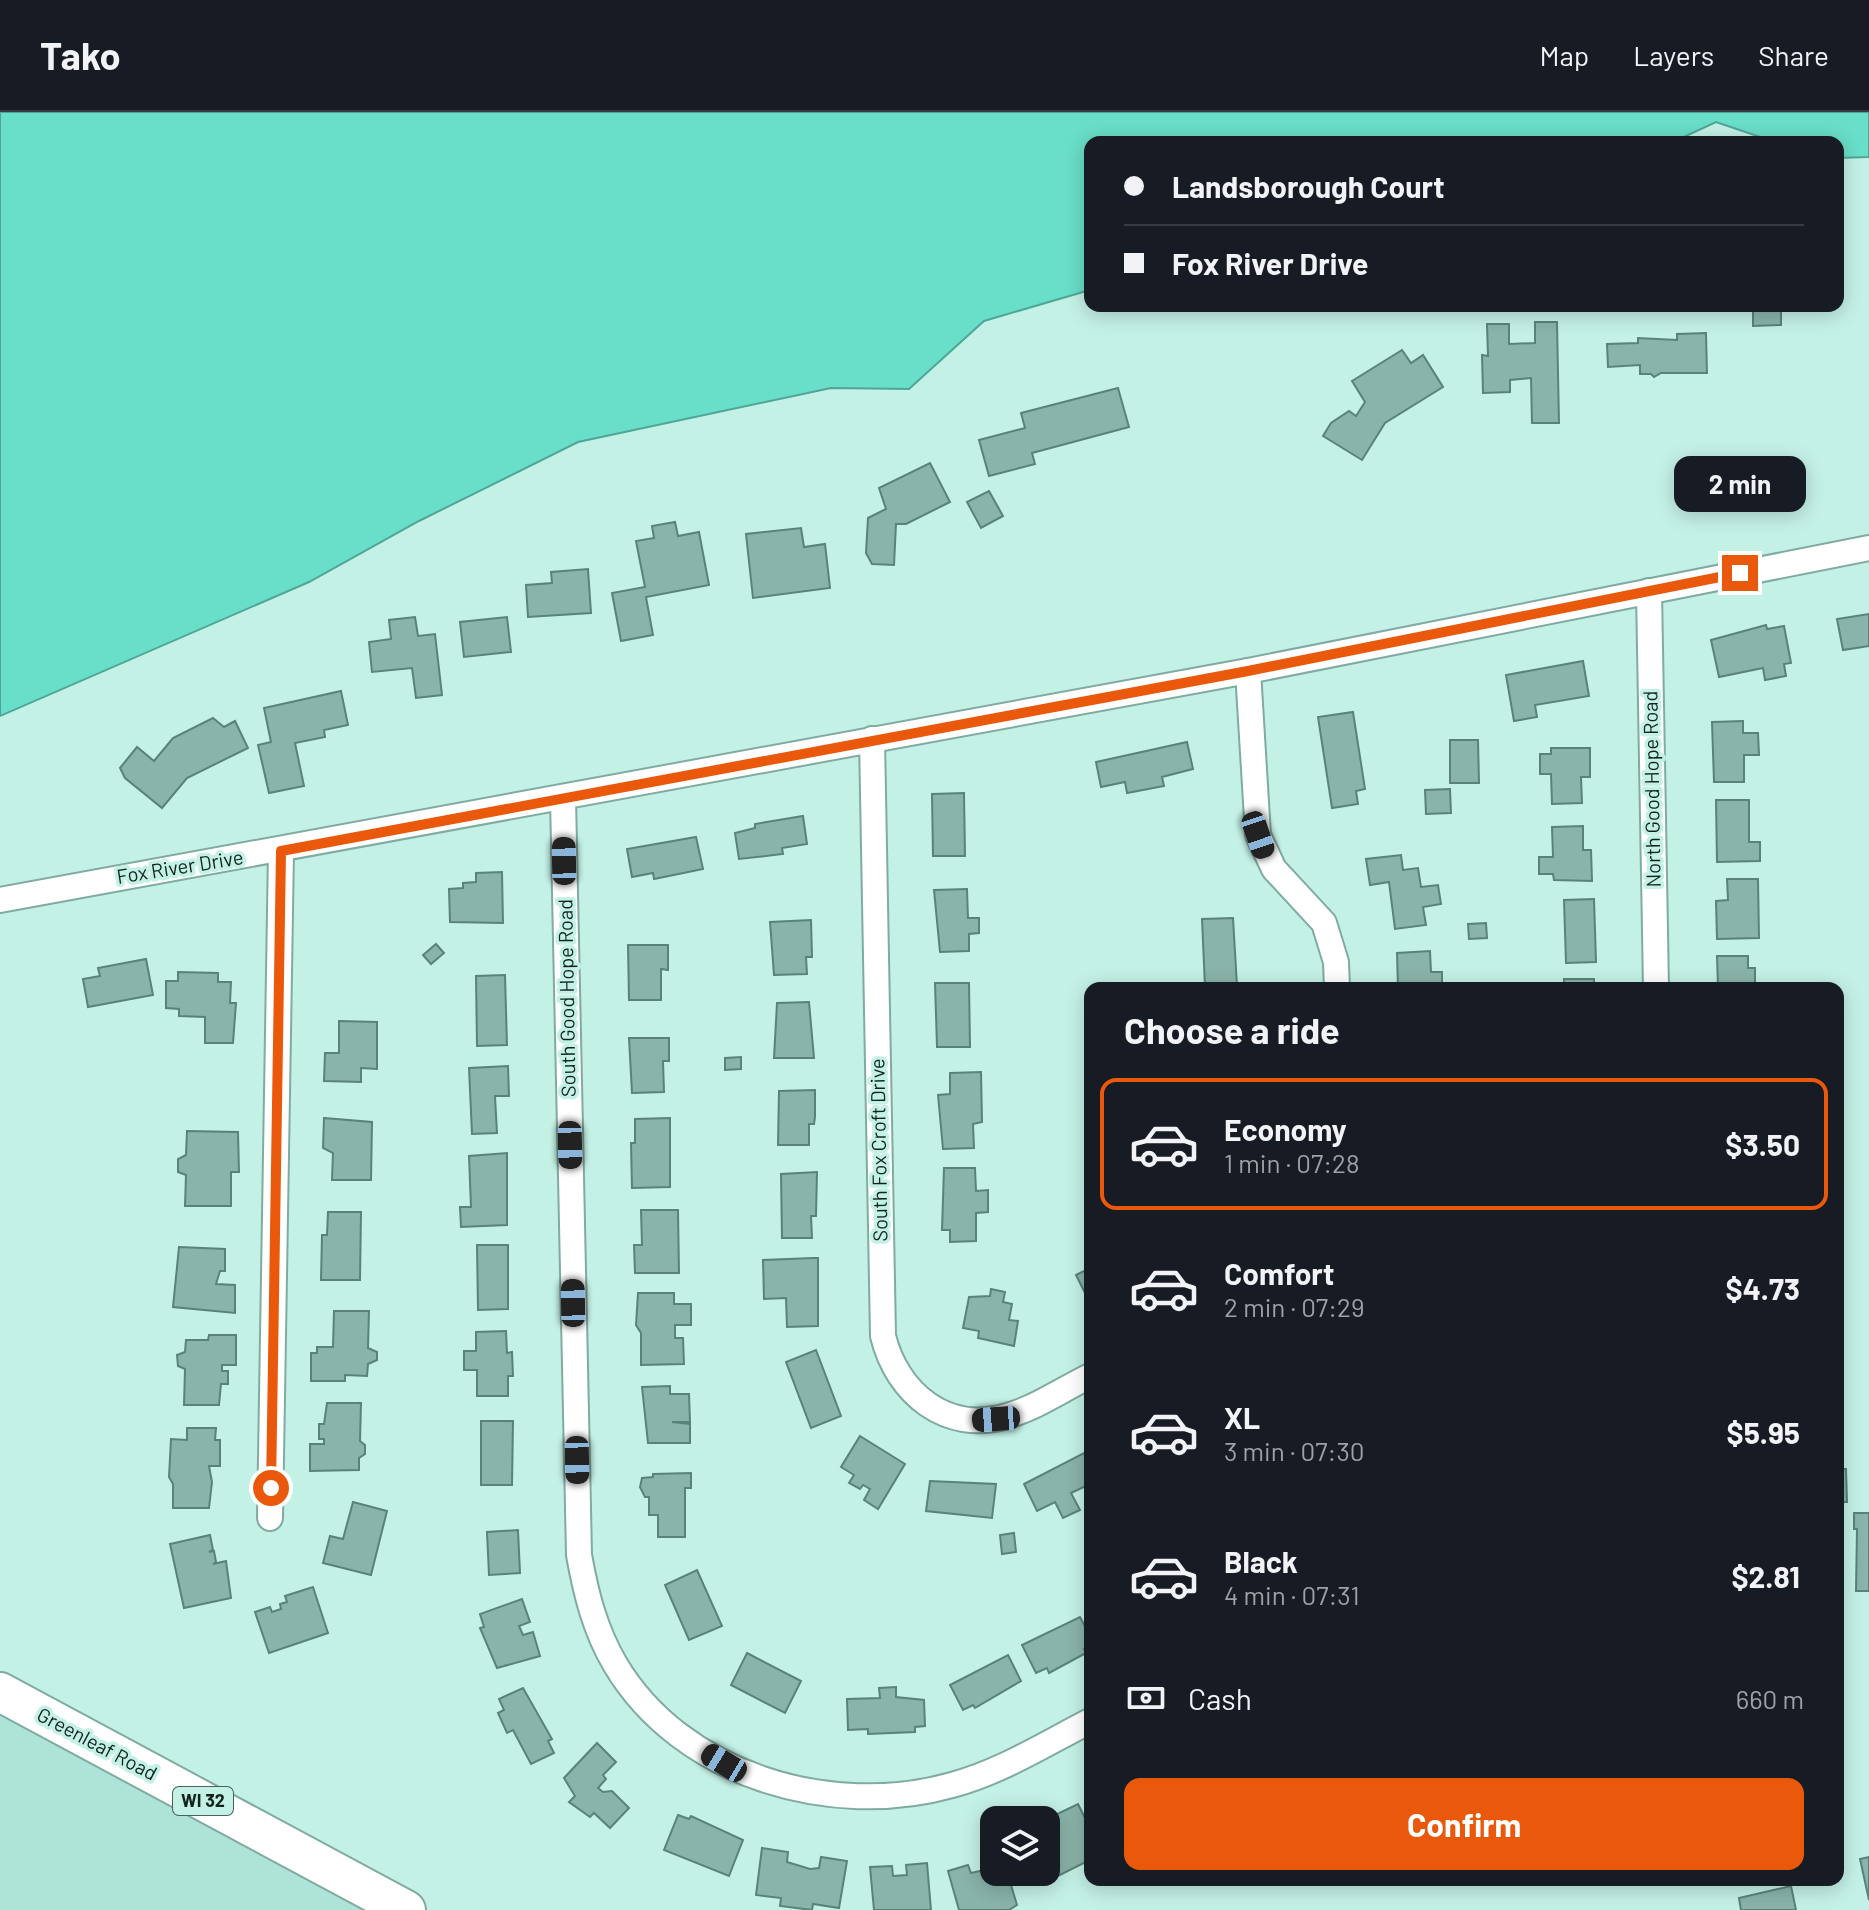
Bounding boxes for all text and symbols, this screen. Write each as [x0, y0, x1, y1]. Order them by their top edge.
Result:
text: Tako [40, 32, 121, 78]
text: Map [1539, 38, 1589, 72]
text: Layers [1633, 38, 1714, 72]
text: Share [1758, 38, 1829, 72]
text: Landsborough Court [1172, 168, 1445, 204]
text: Fox River Drive [1172, 245, 1368, 281]
callout: 2 min [1674, 457, 1806, 513]
text: 2 min [1709, 468, 1771, 499]
route end [1722, 555, 1758, 591]
street label: North Good Hope Road [1637, 690, 1665, 888]
car [1239, 808, 1277, 862]
car [552, 837, 576, 885]
street label: Fox River Drive [115, 844, 245, 888]
street label: South Good Hope Road [552, 899, 580, 1097]
text: Choose a ride [1124, 1008, 1340, 1051]
street label: South Fox Croft Drive [864, 1058, 892, 1242]
icon: car [1128, 1108, 1200, 1180]
text: Economy [1224, 1111, 1347, 1147]
car [558, 1121, 582, 1169]
text: $3.50 [1725, 1126, 1800, 1162]
text: 1 min · 07:28 [1224, 1147, 1360, 1178]
icon: car [1128, 1252, 1200, 1324]
text: Comfort [1224, 1255, 1334, 1291]
text: $4.73 [1726, 1270, 1800, 1306]
car [561, 1279, 585, 1327]
text: 2 min · 07:29 [1224, 1291, 1364, 1322]
icon: car [1128, 1396, 1200, 1468]
text: XL [1224, 1399, 1260, 1435]
car [971, 1405, 1021, 1433]
text: $5.95 [1726, 1414, 1800, 1450]
text: 3 min · 07:30 [1224, 1435, 1364, 1466]
car [565, 1436, 589, 1484]
route start [253, 1470, 289, 1506]
icon: car [1128, 1540, 1200, 1612]
text: Black [1224, 1543, 1298, 1579]
text: $2.81 [1731, 1558, 1800, 1594]
text: 4 min · 07:31 [1224, 1579, 1360, 1610]
icon: cash [1124, 1676, 1168, 1720]
text: Cash [1188, 1680, 1252, 1716]
text: 660 m [1736, 1683, 1804, 1714]
street label: Greenleaf Road [33, 1701, 161, 1785]
car [697, 1740, 751, 1786]
button: Confirm [1124, 1778, 1804, 1870]
road number: WI 32 [173, 1787, 233, 1815]
map controls [980, 1806, 1060, 1886]
button: layers [980, 1806, 1060, 1886]

